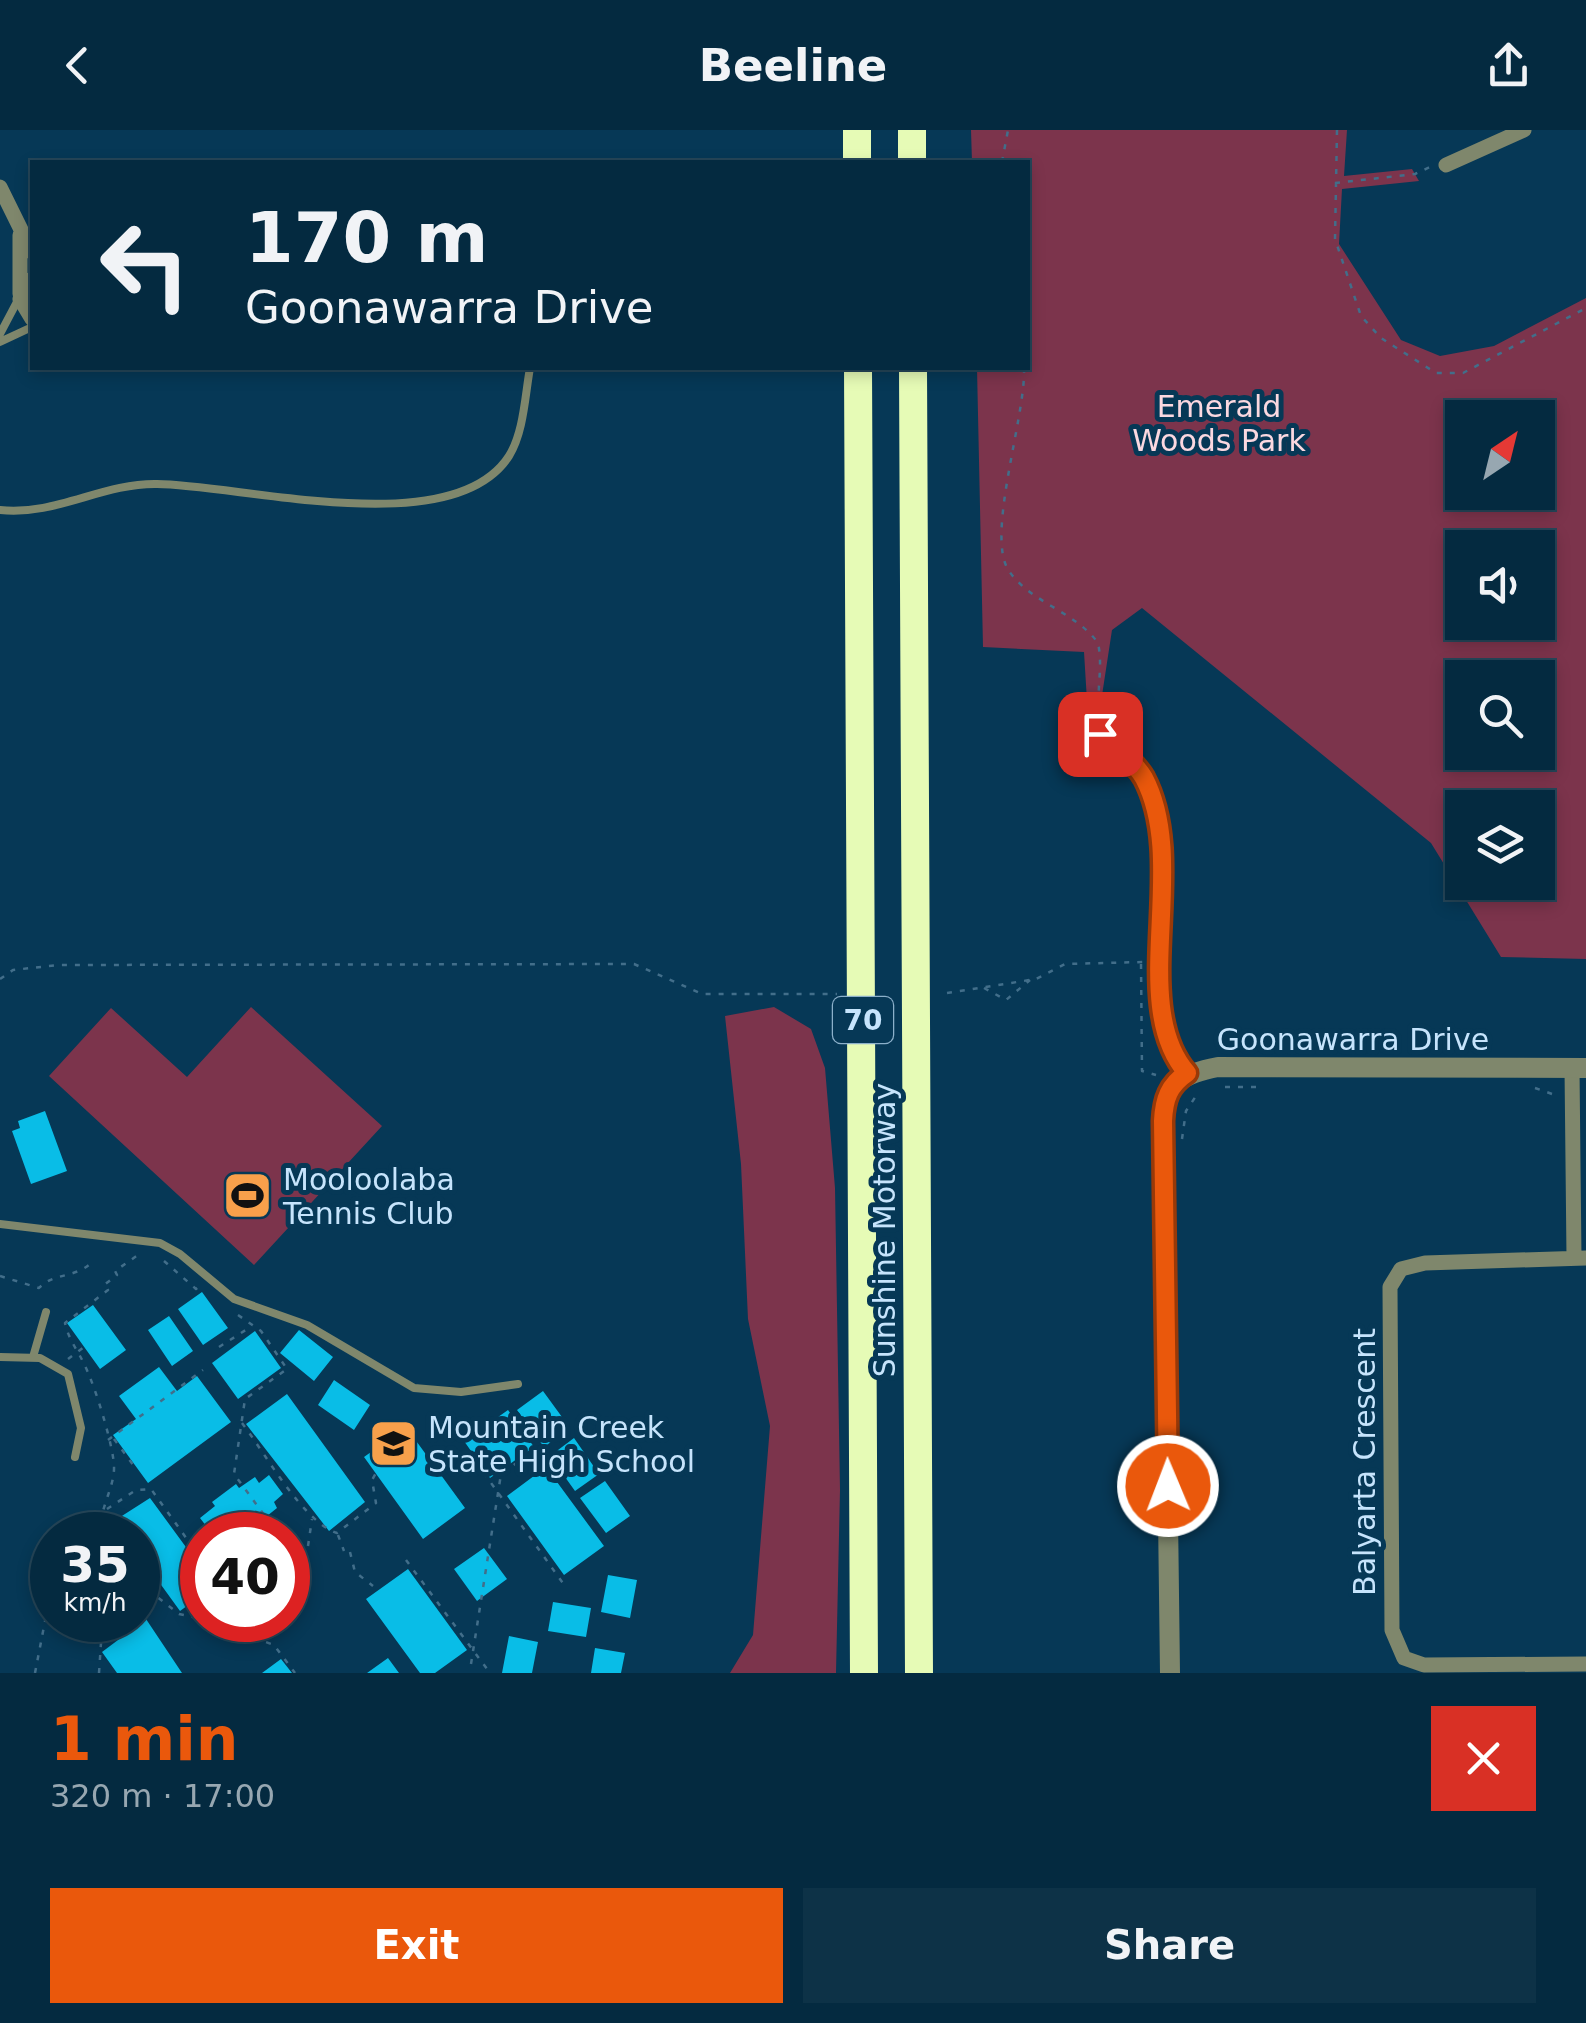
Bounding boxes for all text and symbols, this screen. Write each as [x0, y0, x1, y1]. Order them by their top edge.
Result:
icon: back [50, 38, 105, 93]
icon: share [1481, 38, 1536, 93]
text: Beeline [699, 39, 887, 92]
text: 170 m [245, 197, 488, 279]
icon: left [80, 200, 210, 330]
text: Goonawarra Drive [245, 281, 653, 334]
park label: Emerald Woods Park [1132, 389, 1306, 458]
north arrow [1445, 400, 1555, 510]
map controls [1445, 400, 1555, 900]
button: sound [1445, 530, 1555, 640]
button: search [1445, 660, 1555, 770]
pin [1058, 692, 1143, 777]
icon: arrive [1073, 707, 1128, 762]
button: layers [1445, 790, 1555, 900]
road number: 70 [833, 997, 893, 1043]
street label: Goonawarra Drive [1217, 1022, 1489, 1057]
street label: Sunshine Motorway [867, 1083, 902, 1377]
place label: Mooloolaba Tennis Club [282, 1162, 455, 1231]
sports icon: Mooloolaba Tennis Club [222, 1170, 274, 1222]
street label: Balyarta Crescent [1347, 1328, 1382, 1596]
place label: Mountain Creek State High School [428, 1410, 695, 1479]
school or university icon: Mountain Creek State High School [367, 1418, 419, 1470]
position arrow [1116, 1434, 1220, 1538]
speed limit sign: 40 [180, 1512, 310, 1642]
text: 35 [60, 1536, 130, 1594]
text: km/h [63, 1588, 127, 1617]
text: 1 min [50, 1704, 238, 1774]
button: close [1431, 1706, 1536, 1811]
text: 320 m · 17:00 [50, 1777, 275, 1815]
button: Exit [50, 1888, 783, 2003]
button: Share [803, 1888, 1536, 2003]

